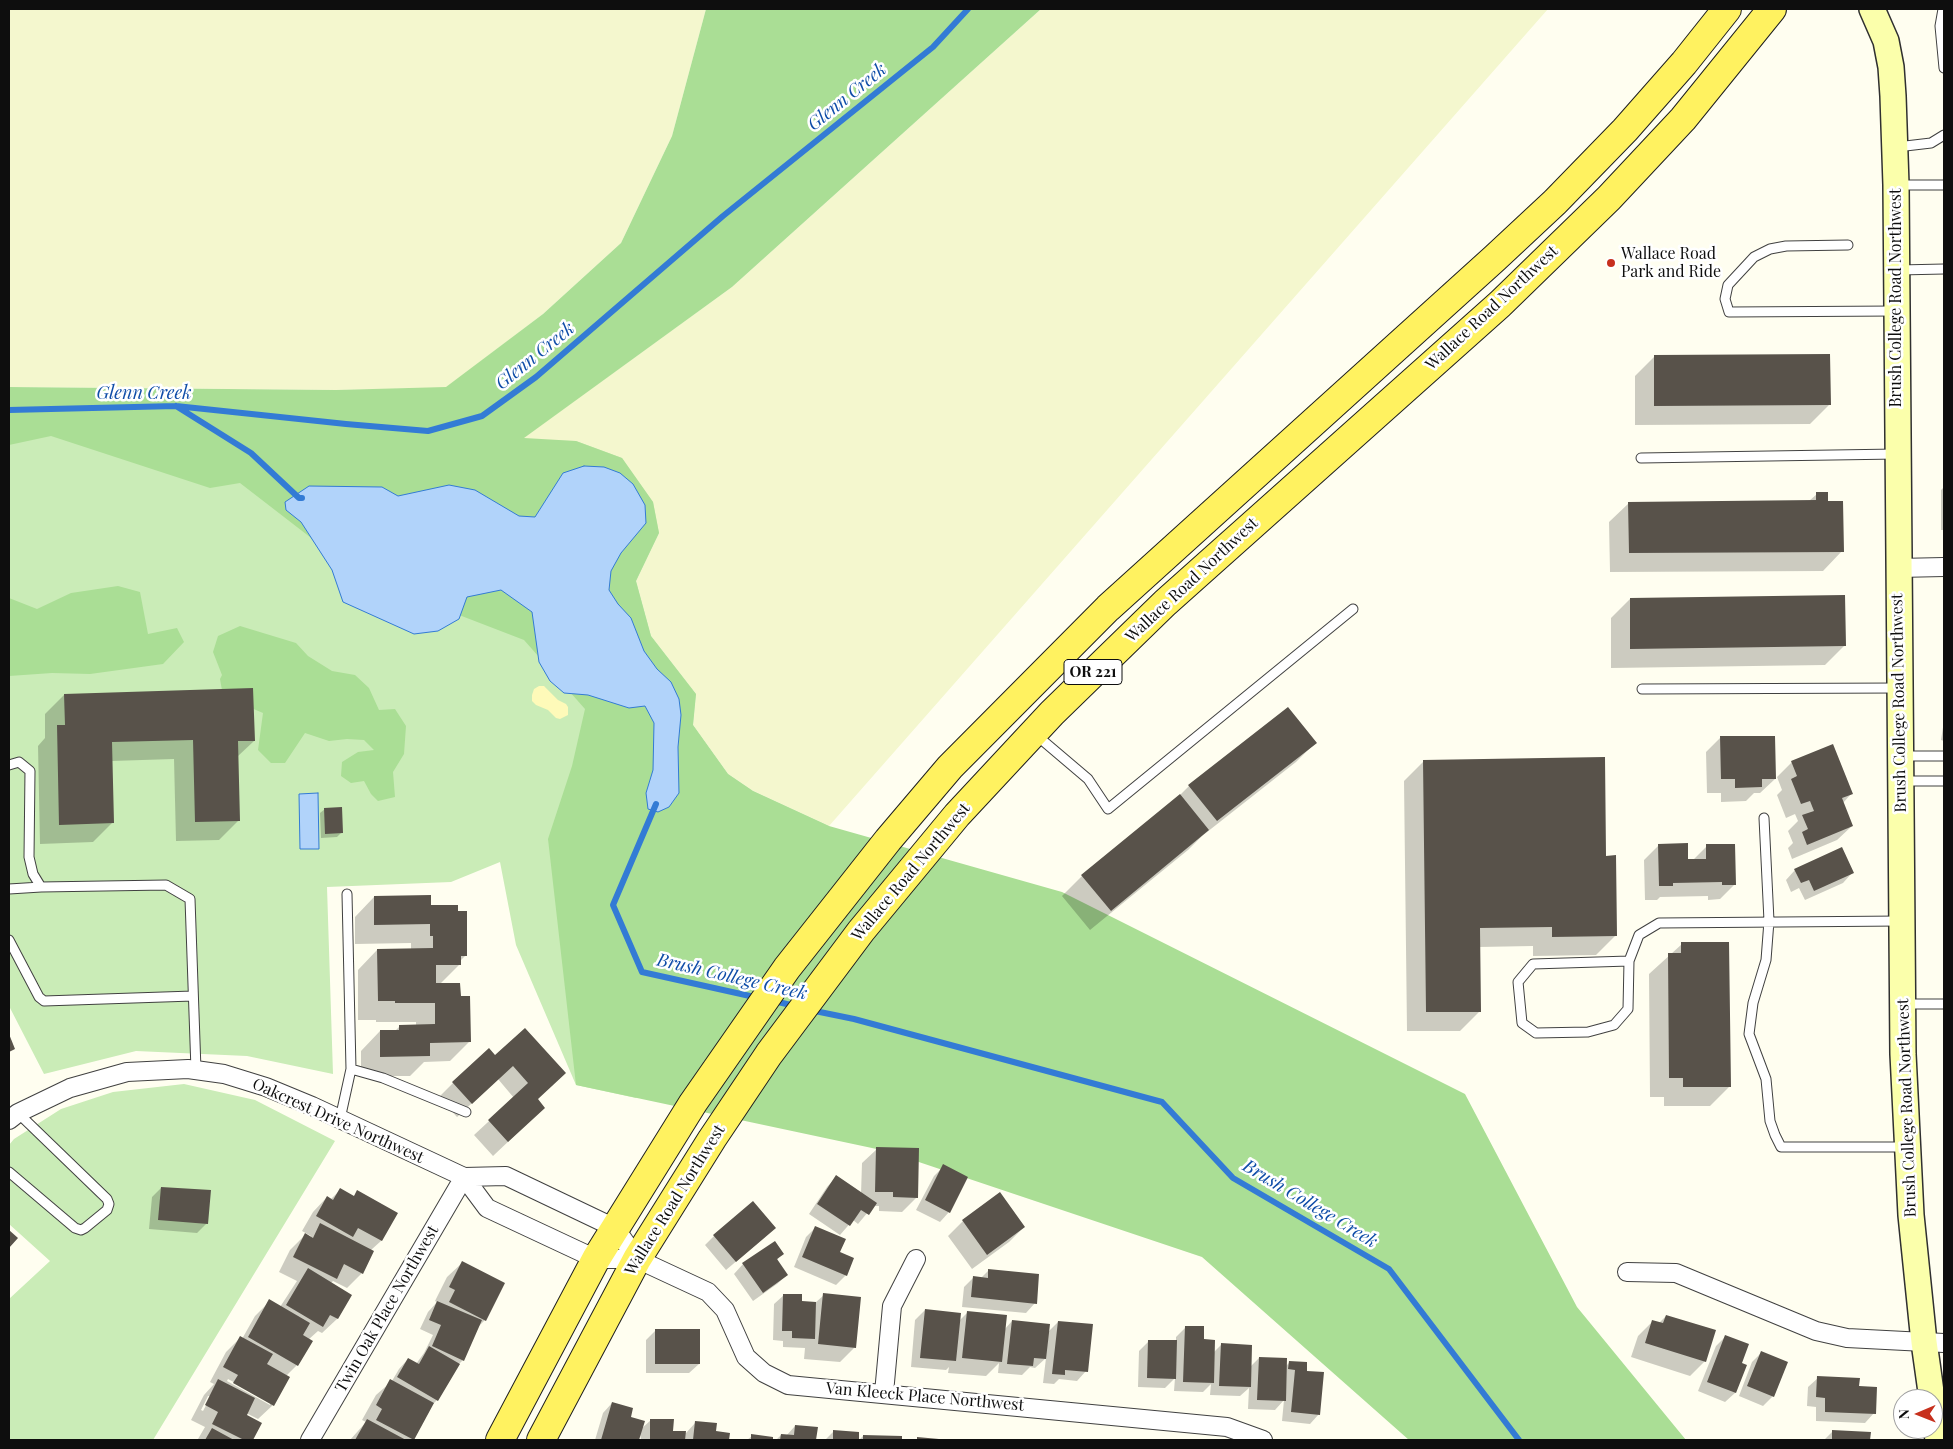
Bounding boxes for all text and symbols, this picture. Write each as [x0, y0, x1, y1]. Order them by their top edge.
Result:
water label: Glenn Creek [803, 59, 891, 135]
street label: Brush College Road Northwest [1886, 188, 1906, 408]
street label: Wallace Road Northwest [1422, 242, 1562, 374]
place label: Wallace Road Park and Ride [1621, 244, 1721, 282]
marker: Wallace Road Park and Ride [1605, 257, 1617, 269]
water label: Glenn Creek [491, 318, 579, 394]
water label: Glenn Creek [97, 382, 191, 404]
street label: Wallace Road Northwest [1122, 514, 1262, 646]
street label: Brush College Road Northwest [1887, 593, 1911, 813]
road number: OR 221 [1064, 660, 1122, 684]
street label: Wallace Road Northwest [848, 799, 974, 945]
water label: Brush College Creek [655, 949, 809, 1005]
street label: Brush College Road Northwest [1894, 998, 1920, 1218]
street label: Oakcrest Drive Northwest [249, 1074, 427, 1168]
street label: Wallace Road Northwest [621, 1121, 729, 1279]
water label: Brush College Creek [1239, 1155, 1381, 1253]
street label: Twin Oak Place Northwest [331, 1222, 443, 1396]
street label: Van Kleeck Place Northwest [825, 1379, 1025, 1415]
north arrow [1893, 1389, 1943, 1439]
text: N [1894, 1409, 1913, 1419]

